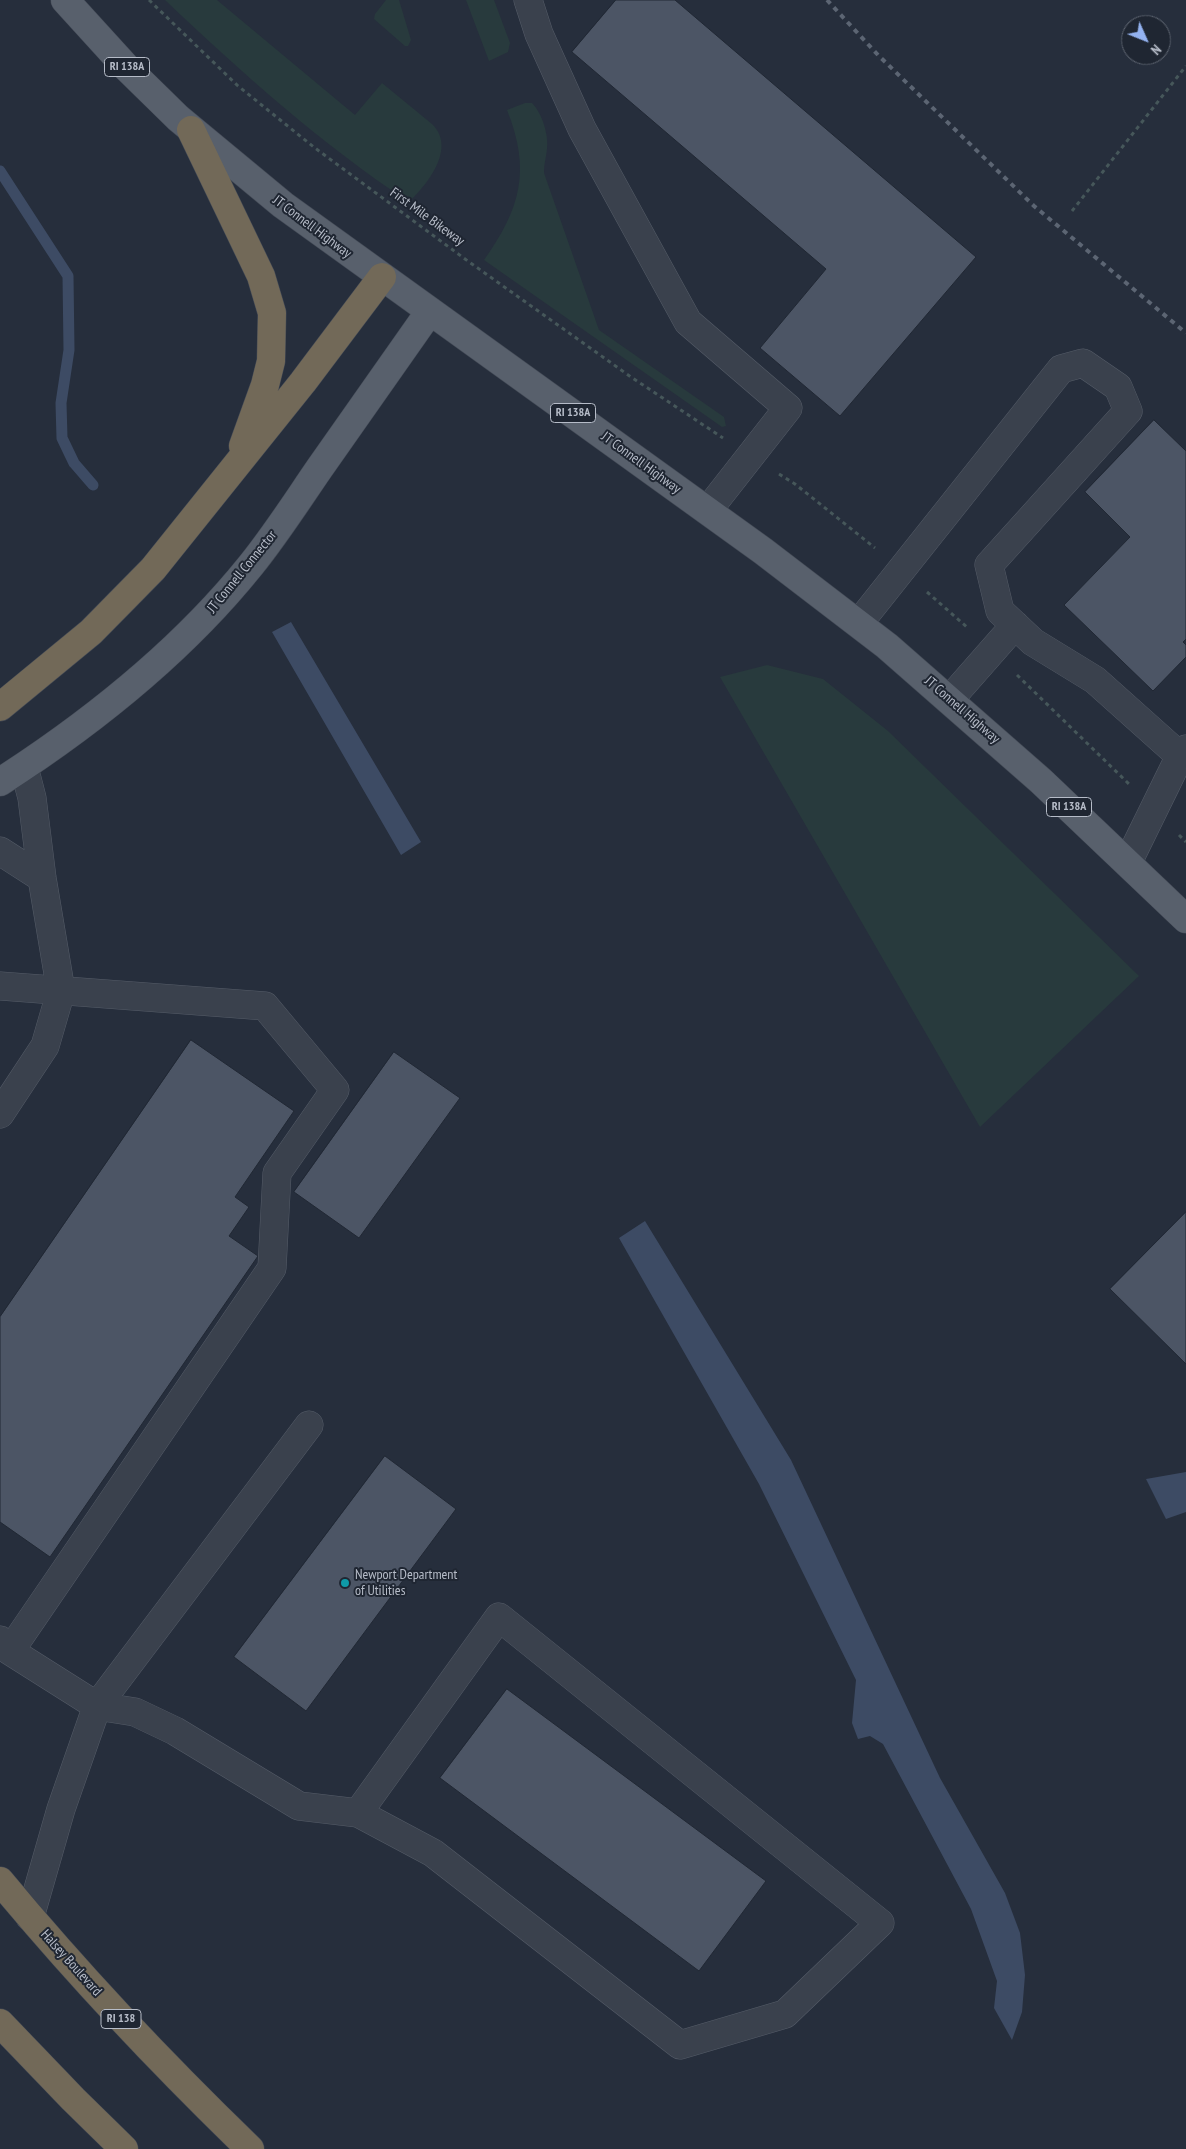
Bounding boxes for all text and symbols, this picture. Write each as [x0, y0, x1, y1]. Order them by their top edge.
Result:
north arrow [1121, 15, 1171, 65]
text: N [1147, 41, 1165, 59]
road number: RI 138A [104, 58, 150, 76]
street label: First Mile Bikeway [387, 184, 467, 250]
street label: JT Connell Highway [269, 192, 355, 262]
road number: RI 138A [550, 403, 596, 422]
street label: JT Connell Highway [598, 429, 684, 497]
street label: JT Connell Connector [204, 528, 280, 616]
street label: JT Connell Highway [921, 673, 1003, 747]
road number: RI 138A [1046, 798, 1092, 816]
place label: Newport Department of Utilities [355, 1567, 457, 1600]
marker: Newport Department of Utilities [339, 1577, 351, 1589]
street label: Halsey Boulevard [37, 1926, 105, 2000]
road number: RI 138 [101, 2010, 141, 2028]

